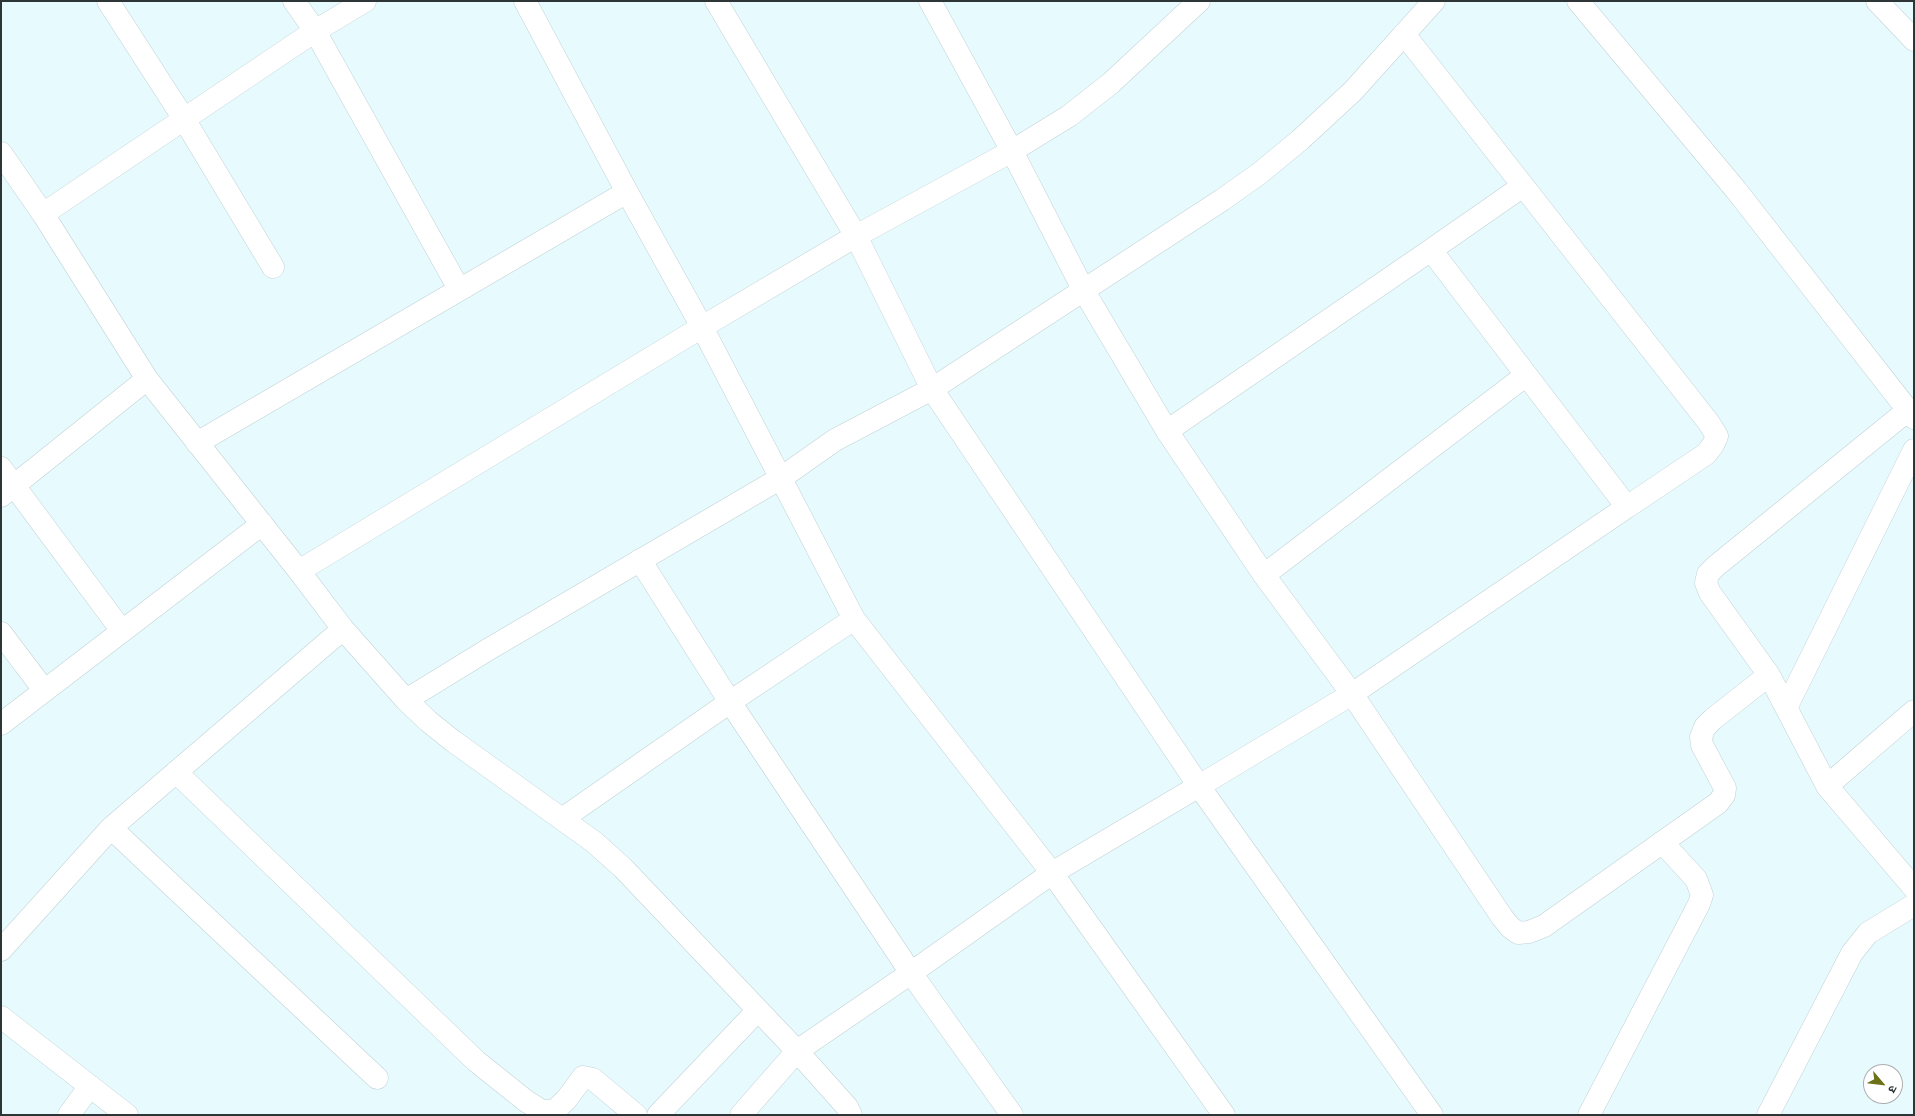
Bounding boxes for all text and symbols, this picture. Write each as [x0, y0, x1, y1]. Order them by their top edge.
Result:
north arrow [1863, 1064, 1903, 1104]
text: उ [1886, 1084, 1900, 1095]

